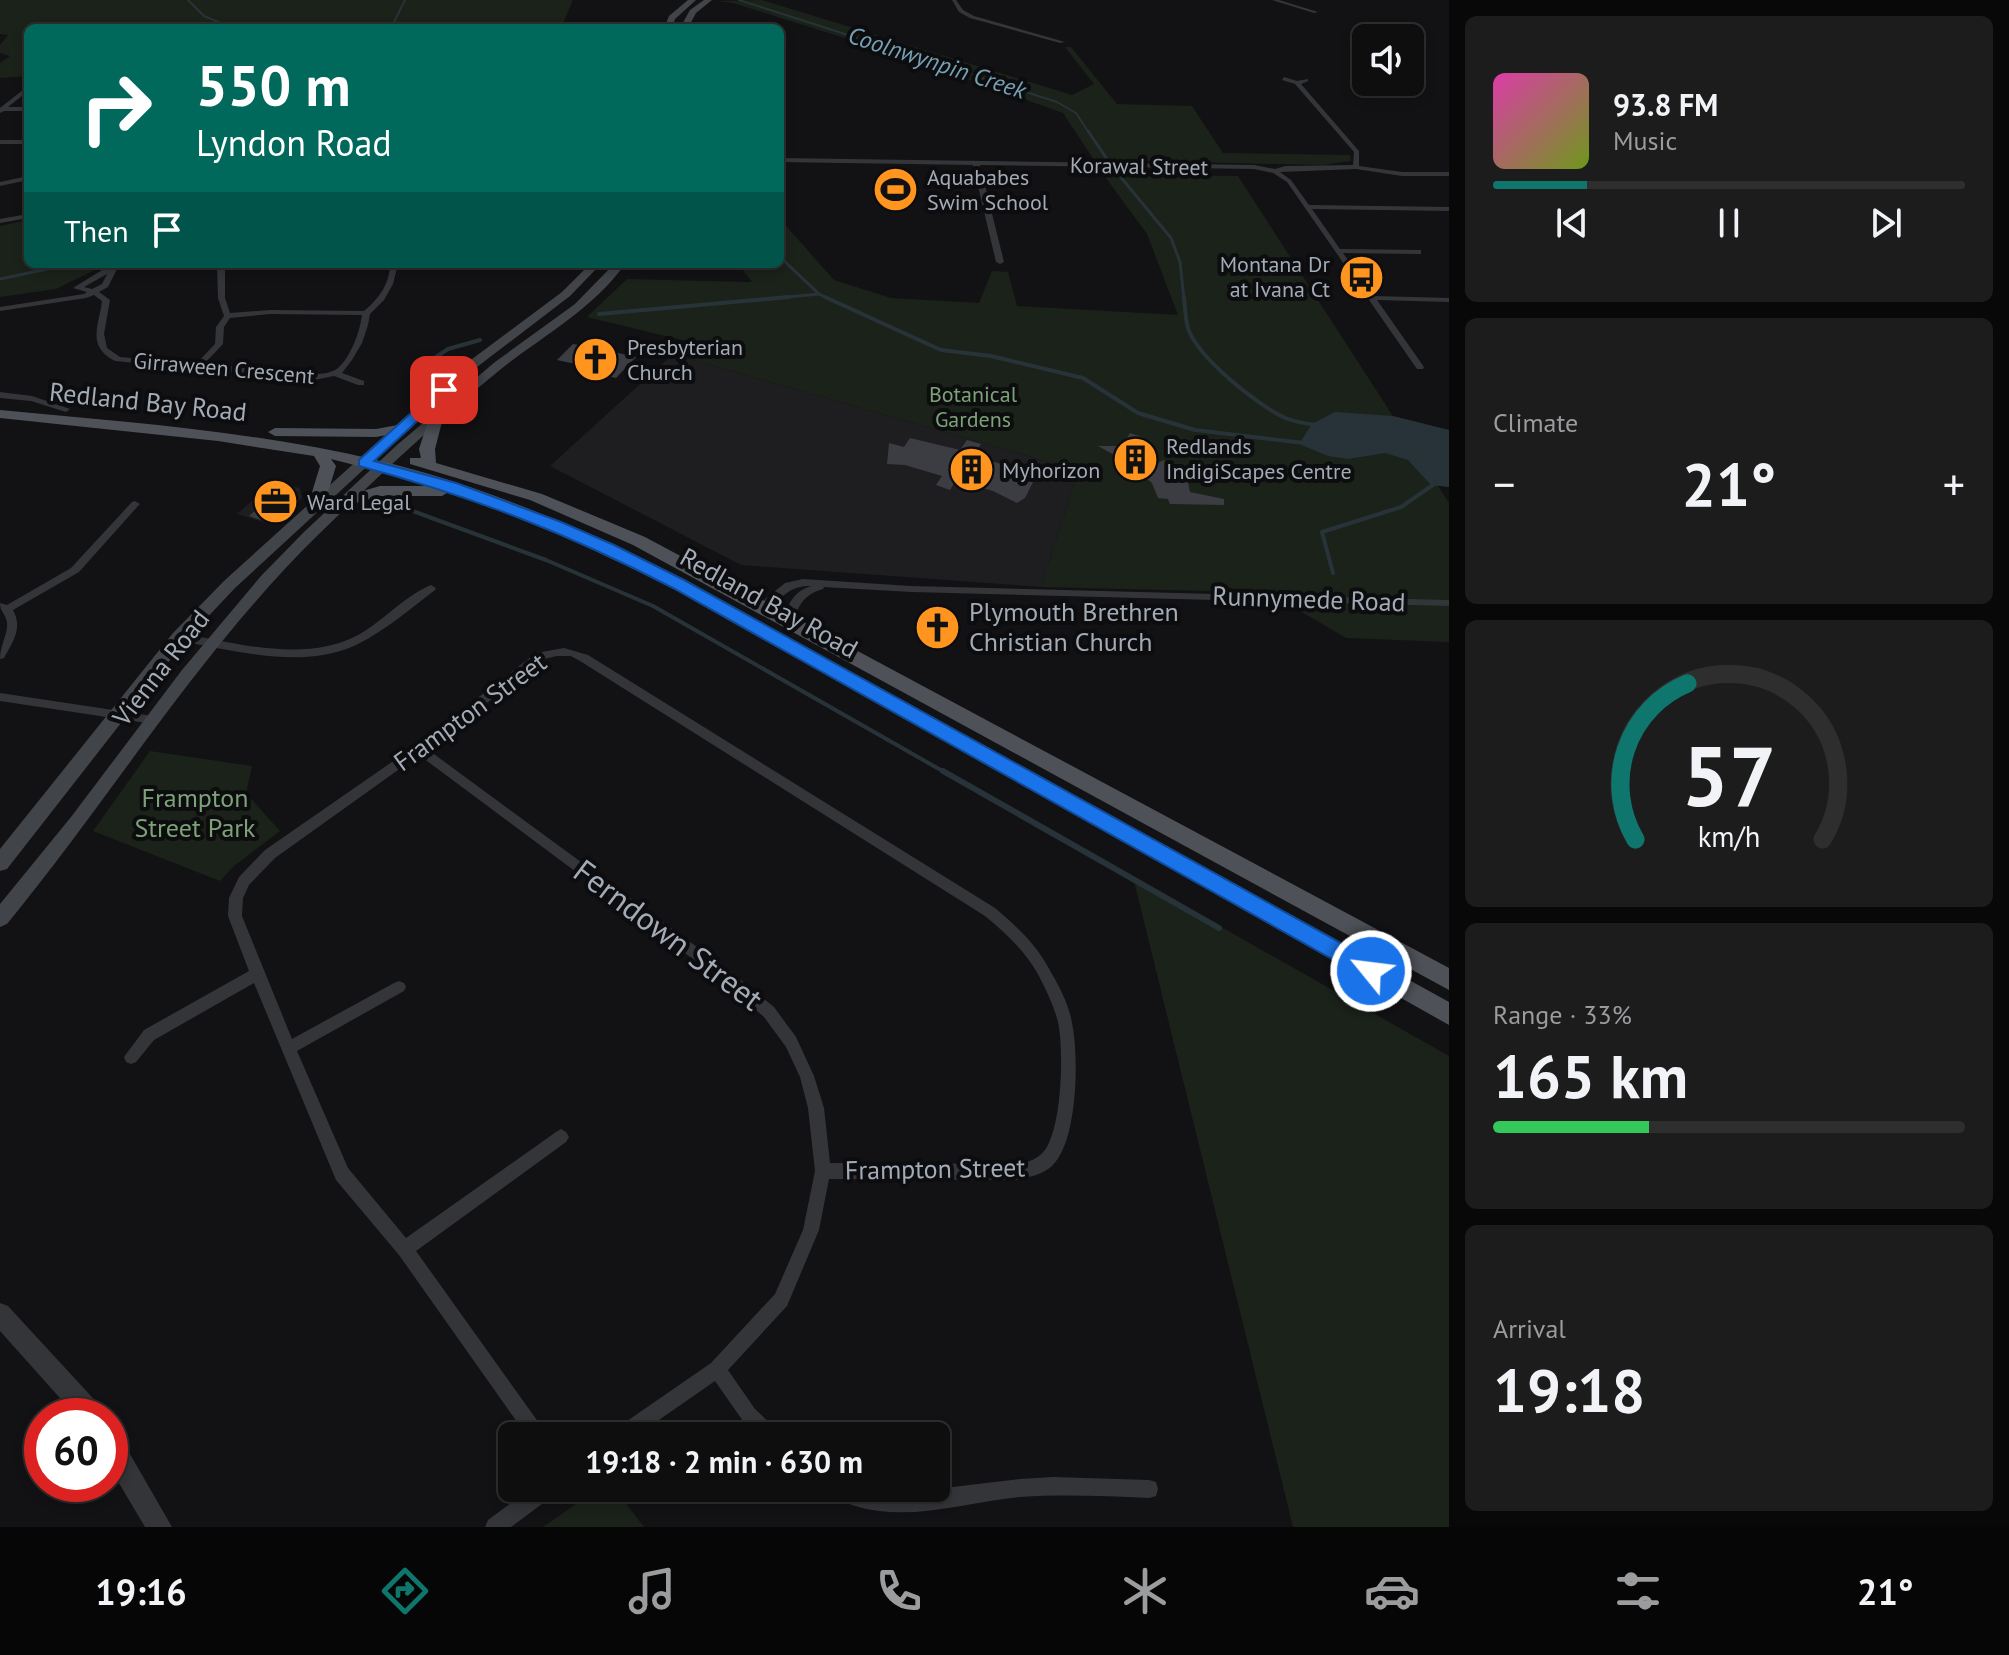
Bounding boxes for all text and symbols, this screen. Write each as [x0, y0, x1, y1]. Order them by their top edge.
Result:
water label: Coolnwynpin Creek [844, 19, 1031, 106]
map controls [1352, 24, 1424, 96]
button: sound [1352, 24, 1424, 96]
text: 550 m [196, 49, 351, 121]
icon: right [64, 56, 168, 160]
text: 93.8 FM [1613, 85, 1718, 124]
text: Lyndon Road [196, 119, 392, 166]
text: Music [1613, 124, 1677, 157]
street label: Korawal Street [1070, 151, 1209, 181]
place label: Aquababes Swim School [927, 163, 1049, 216]
sports icon: Aquababes Swim School [872, 166, 920, 214]
icon: previous [1550, 201, 1594, 245]
icon: pause [1707, 201, 1751, 245]
icon: next [1864, 201, 1908, 245]
icon: arrive [145, 208, 189, 252]
text: Then [64, 211, 129, 250]
place label: Montana Dr at Ivana Ct [1220, 250, 1331, 303]
bus stop icon: Montana Dr at Ivana Ct [1337, 253, 1385, 301]
place label: Presbyterian Church [627, 333, 743, 386]
church icon: Presbyterian Church [572, 336, 620, 384]
street label: Girraween Crescent [132, 346, 316, 390]
pin [410, 356, 478, 424]
icon: arrive [422, 368, 466, 412]
street label: Redland Bay Road [48, 375, 248, 428]
park label: Botanical Gardens [929, 380, 1018, 433]
text: Climate [1493, 406, 1578, 439]
place label: Redlands IndigiScapes Centre [1166, 432, 1352, 485]
building icon: Redlands IndigiScapes Centre [1111, 435, 1159, 483]
text: 21° [1682, 445, 1776, 523]
building icon: Myhorizon [947, 446, 995, 494]
text: − [1493, 455, 1515, 512]
text: + [1943, 455, 1965, 512]
place label: Myhorizon [1002, 456, 1100, 484]
office icon: Ward Legal [252, 478, 300, 526]
place label: Ward Legal [307, 488, 411, 516]
street label: Redland Bay Road [675, 540, 864, 665]
street label: Runnymede Road [1212, 579, 1406, 618]
place label: Plymouth Brethren Christian Church [969, 595, 1179, 658]
street label: Vienna Road [104, 603, 216, 733]
church icon: Plymouth Brethren Christian Church [914, 603, 962, 651]
street label: Frampton Street [387, 645, 553, 778]
text: 57 [1682, 720, 1776, 828]
park label: Frampton Street Park [134, 781, 256, 844]
text: km/h [1698, 818, 1760, 855]
street label: Ferndown Street [566, 849, 772, 1019]
position arrow [1329, 929, 1413, 1013]
text: Range · 33% [1493, 998, 1632, 1031]
text: 165 km [1493, 1037, 1688, 1115]
street label: Frampton Street [845, 1150, 1026, 1187]
text: Arrival [1493, 1312, 1566, 1345]
text: 19:18 [1493, 1351, 1645, 1429]
speed limit sign: 60 [24, 1398, 128, 1502]
text: 19:18 · 2 min · 630 m [585, 1442, 863, 1481]
icon: directions [377, 1563, 433, 1619]
icon: music [624, 1563, 680, 1619]
icon: phone [871, 1563, 927, 1619]
icon: climate [1117, 1563, 1173, 1619]
icon: car [1364, 1563, 1420, 1619]
icon: filters [1610, 1563, 1666, 1619]
text: 19:16 [95, 1568, 187, 1615]
text: 21° [1857, 1568, 1914, 1615]

